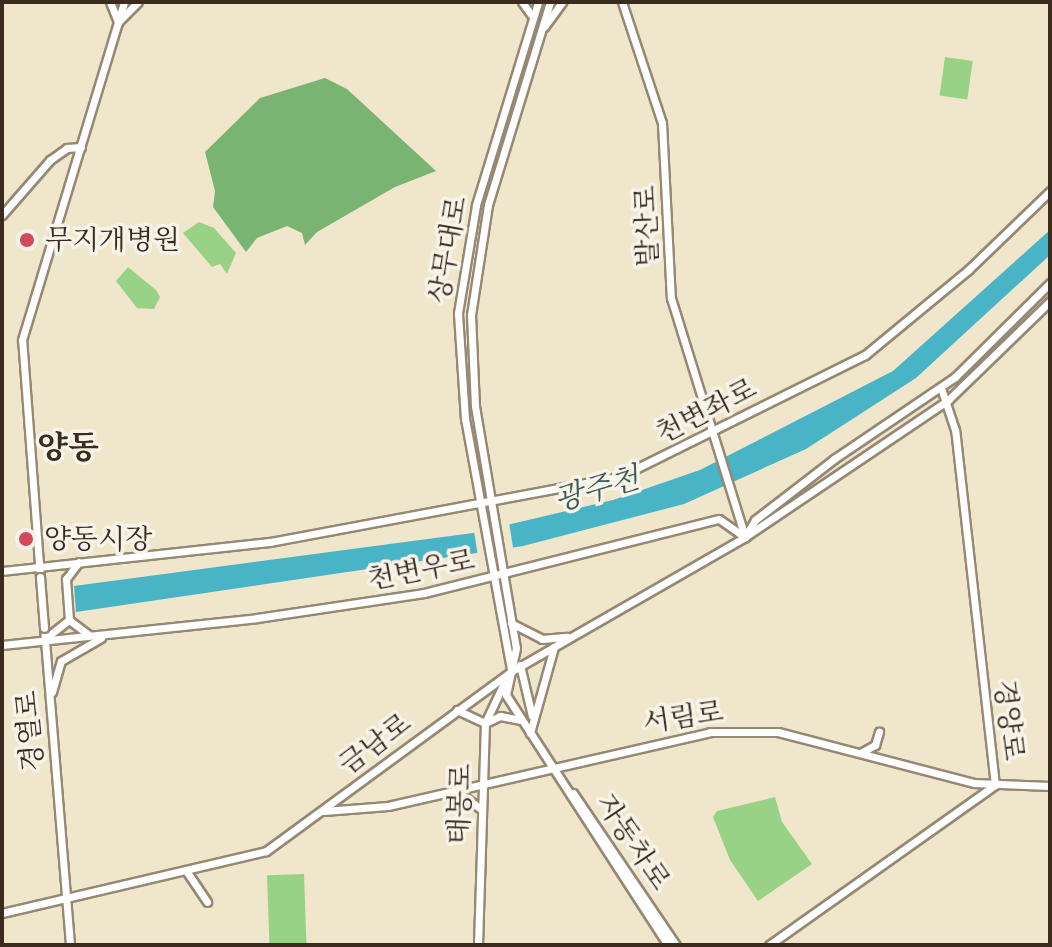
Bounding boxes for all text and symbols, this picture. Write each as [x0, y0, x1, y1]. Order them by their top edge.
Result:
street label: 발산로 [629, 185, 665, 267]
street label: 상무대로 [422, 194, 474, 306]
place label: 무지개병원 [45, 223, 180, 257]
marker: 무지개병원 [16, 229, 38, 251]
street label: 천변좌로 [650, 371, 762, 451]
district label: 양동 [37, 429, 99, 467]
water label: 광주천 [550, 461, 644, 519]
place label: 양동시장 [44, 522, 152, 556]
marker: 양동시장 [15, 528, 37, 550]
street label: 천변우로 [365, 543, 477, 597]
street label: 경양로 [987, 678, 1031, 762]
street label: 경열로 [10, 689, 50, 773]
street label: 서림로 [640, 695, 726, 739]
street label: 금남로 [332, 706, 418, 782]
street label: 태봉로 [442, 763, 478, 845]
street label: 자동차로 [589, 788, 677, 896]

